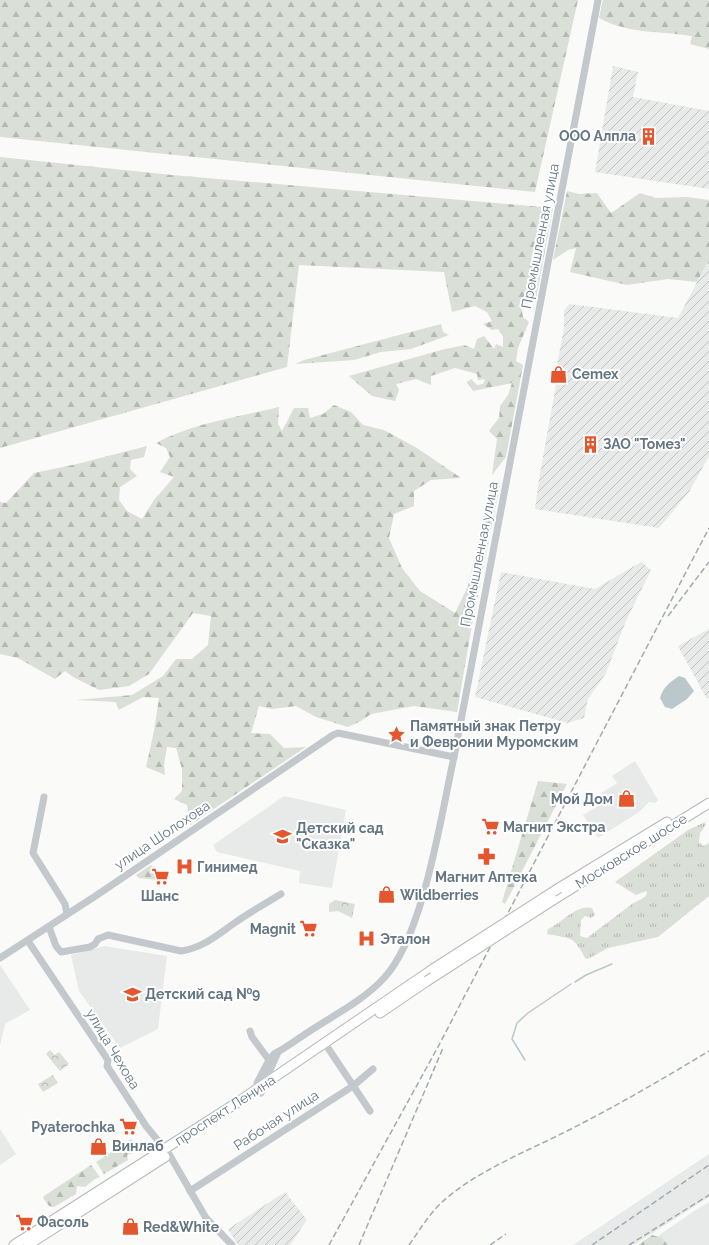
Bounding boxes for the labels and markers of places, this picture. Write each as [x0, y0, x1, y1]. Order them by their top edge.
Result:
building icon: ООО Алпла [639, 126, 659, 146]
place label: ООО Алпла [559, 128, 636, 144]
shop icon: Cemex [549, 364, 569, 384]
place label: Cemex [572, 366, 619, 382]
building icon: ЗАО "Томез" [580, 434, 600, 454]
place label: ЗАО "Томез" [603, 436, 685, 452]
place label: Памятный знак Петру и Февронии Муромским [410, 718, 578, 750]
place icon: Памятный знак Петру и Февронии Муромским [387, 724, 407, 744]
shop icon: Мой Дом [616, 789, 636, 809]
place label: Мой Дом [551, 791, 613, 807]
supermarket icon: Магнит Экстра [480, 817, 500, 837]
place label: Магнит Экстра [503, 819, 606, 835]
place label: Детский сад "Сказка" [296, 820, 384, 852]
school or university icon: Детский сад "Сказка" [273, 826, 293, 846]
pharmacy icon: Магнит Аптека [476, 847, 496, 867]
hospital icon: Гинимед [174, 857, 194, 877]
place label: Гинимед [197, 859, 258, 875]
supermarket icon: Шанс [150, 866, 170, 886]
place label: Магнит Аптека [435, 869, 537, 885]
shop icon: Wildberries [377, 885, 397, 905]
place label: Wildberries [400, 887, 479, 903]
place label: Шанс [141, 888, 179, 904]
supermarket icon: Magnit [299, 919, 319, 939]
place label: Magnit [250, 921, 297, 937]
hospital icon: Эталон [357, 929, 377, 949]
place label: Эталон [380, 931, 430, 947]
school or university icon: Детский сад №9 [122, 984, 142, 1004]
place label: Детский сад №9 [145, 986, 260, 1002]
supermarket icon: Pyaterochka [118, 1117, 138, 1137]
place label: Pyaterochka [31, 1119, 115, 1135]
shop icon: Винлаб [89, 1136, 109, 1156]
place label: Винлаб [112, 1138, 164, 1154]
supermarket icon: Фасоль [14, 1212, 34, 1232]
place label: Фасоль [37, 1214, 89, 1230]
shop icon: Red&White [120, 1217, 140, 1237]
place label: Red&White [143, 1219, 220, 1235]

